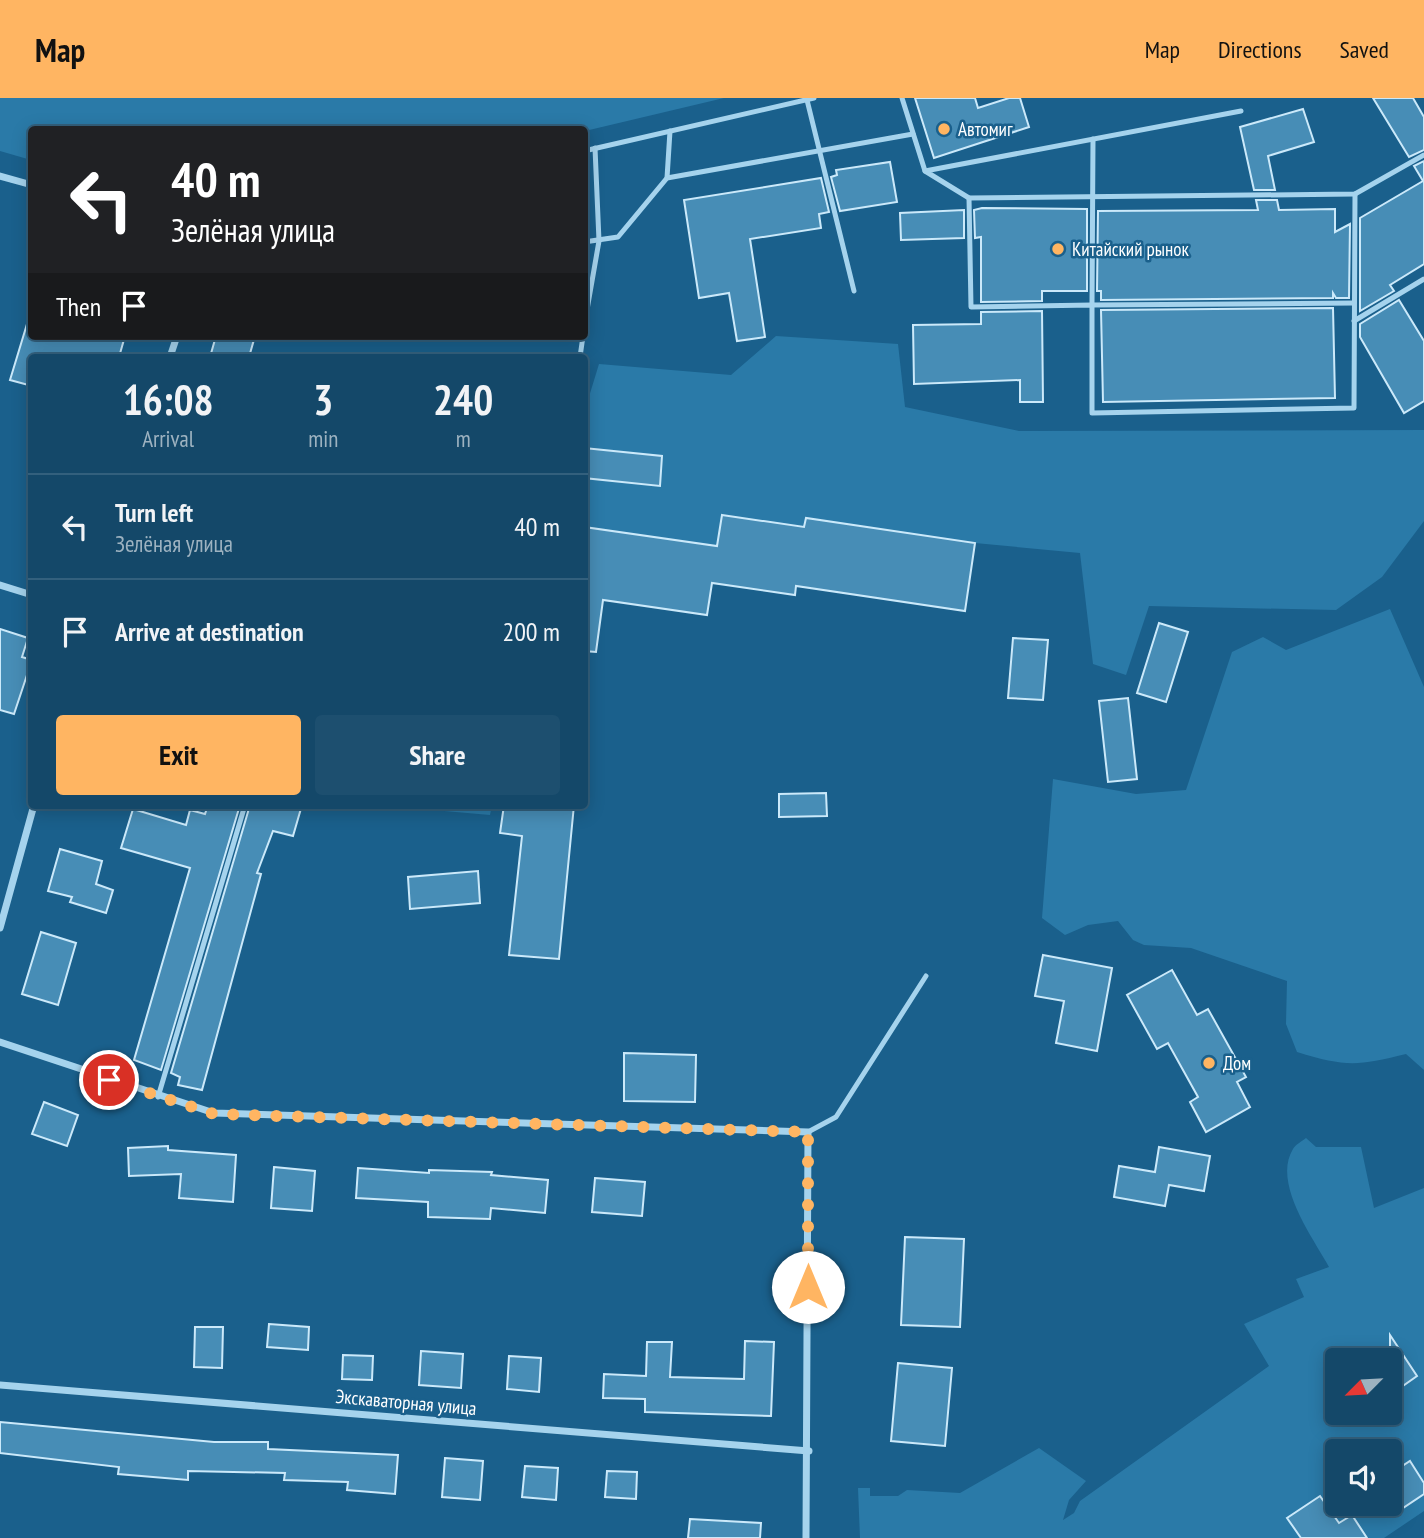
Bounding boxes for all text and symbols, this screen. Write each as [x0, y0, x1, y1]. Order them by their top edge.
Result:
text: Map [35, 28, 85, 71]
text: Map [1145, 34, 1180, 65]
text: Directions [1218, 34, 1302, 65]
text: Saved [1340, 34, 1389, 65]
place label: Автомиг [958, 117, 1013, 141]
marker: Автомиг [936, 121, 952, 137]
text: 40 m [171, 147, 260, 211]
icon: left [56, 154, 147, 245]
text: Зелёная улица [171, 209, 335, 251]
place label: Китайский рынок [1072, 237, 1189, 261]
marker: Китайский рынок [1050, 241, 1066, 257]
icon: arrive [115, 287, 153, 325]
text: Then [56, 290, 101, 323]
text: 16:08 [123, 372, 214, 427]
text: 3 [313, 372, 333, 427]
text: 240 [433, 372, 493, 427]
text: Arrival [142, 424, 194, 453]
text: min [308, 424, 338, 453]
text: m [456, 424, 471, 453]
text: Turn left [115, 496, 193, 529]
icon: left [56, 508, 94, 546]
text: 40 m [514, 510, 560, 543]
text: Зелёная улица [115, 529, 233, 558]
icon: arrive [56, 613, 94, 651]
text: Arrive at destination [115, 615, 304, 648]
text: 200 m [502, 615, 560, 648]
button: Exit [56, 715, 301, 795]
button: Share [315, 715, 560, 795]
pin [79, 1050, 139, 1110]
place label: Дом [1223, 1051, 1251, 1075]
marker: Дом [1201, 1055, 1217, 1071]
icon: arrive [90, 1061, 128, 1099]
position arrow [771, 1250, 845, 1324]
north arrow [1325, 1348, 1402, 1424]
map controls [1325, 1348, 1402, 1516]
street label: Экскаваторная улица [335, 1384, 477, 1420]
button: sound [1325, 1439, 1402, 1516]

